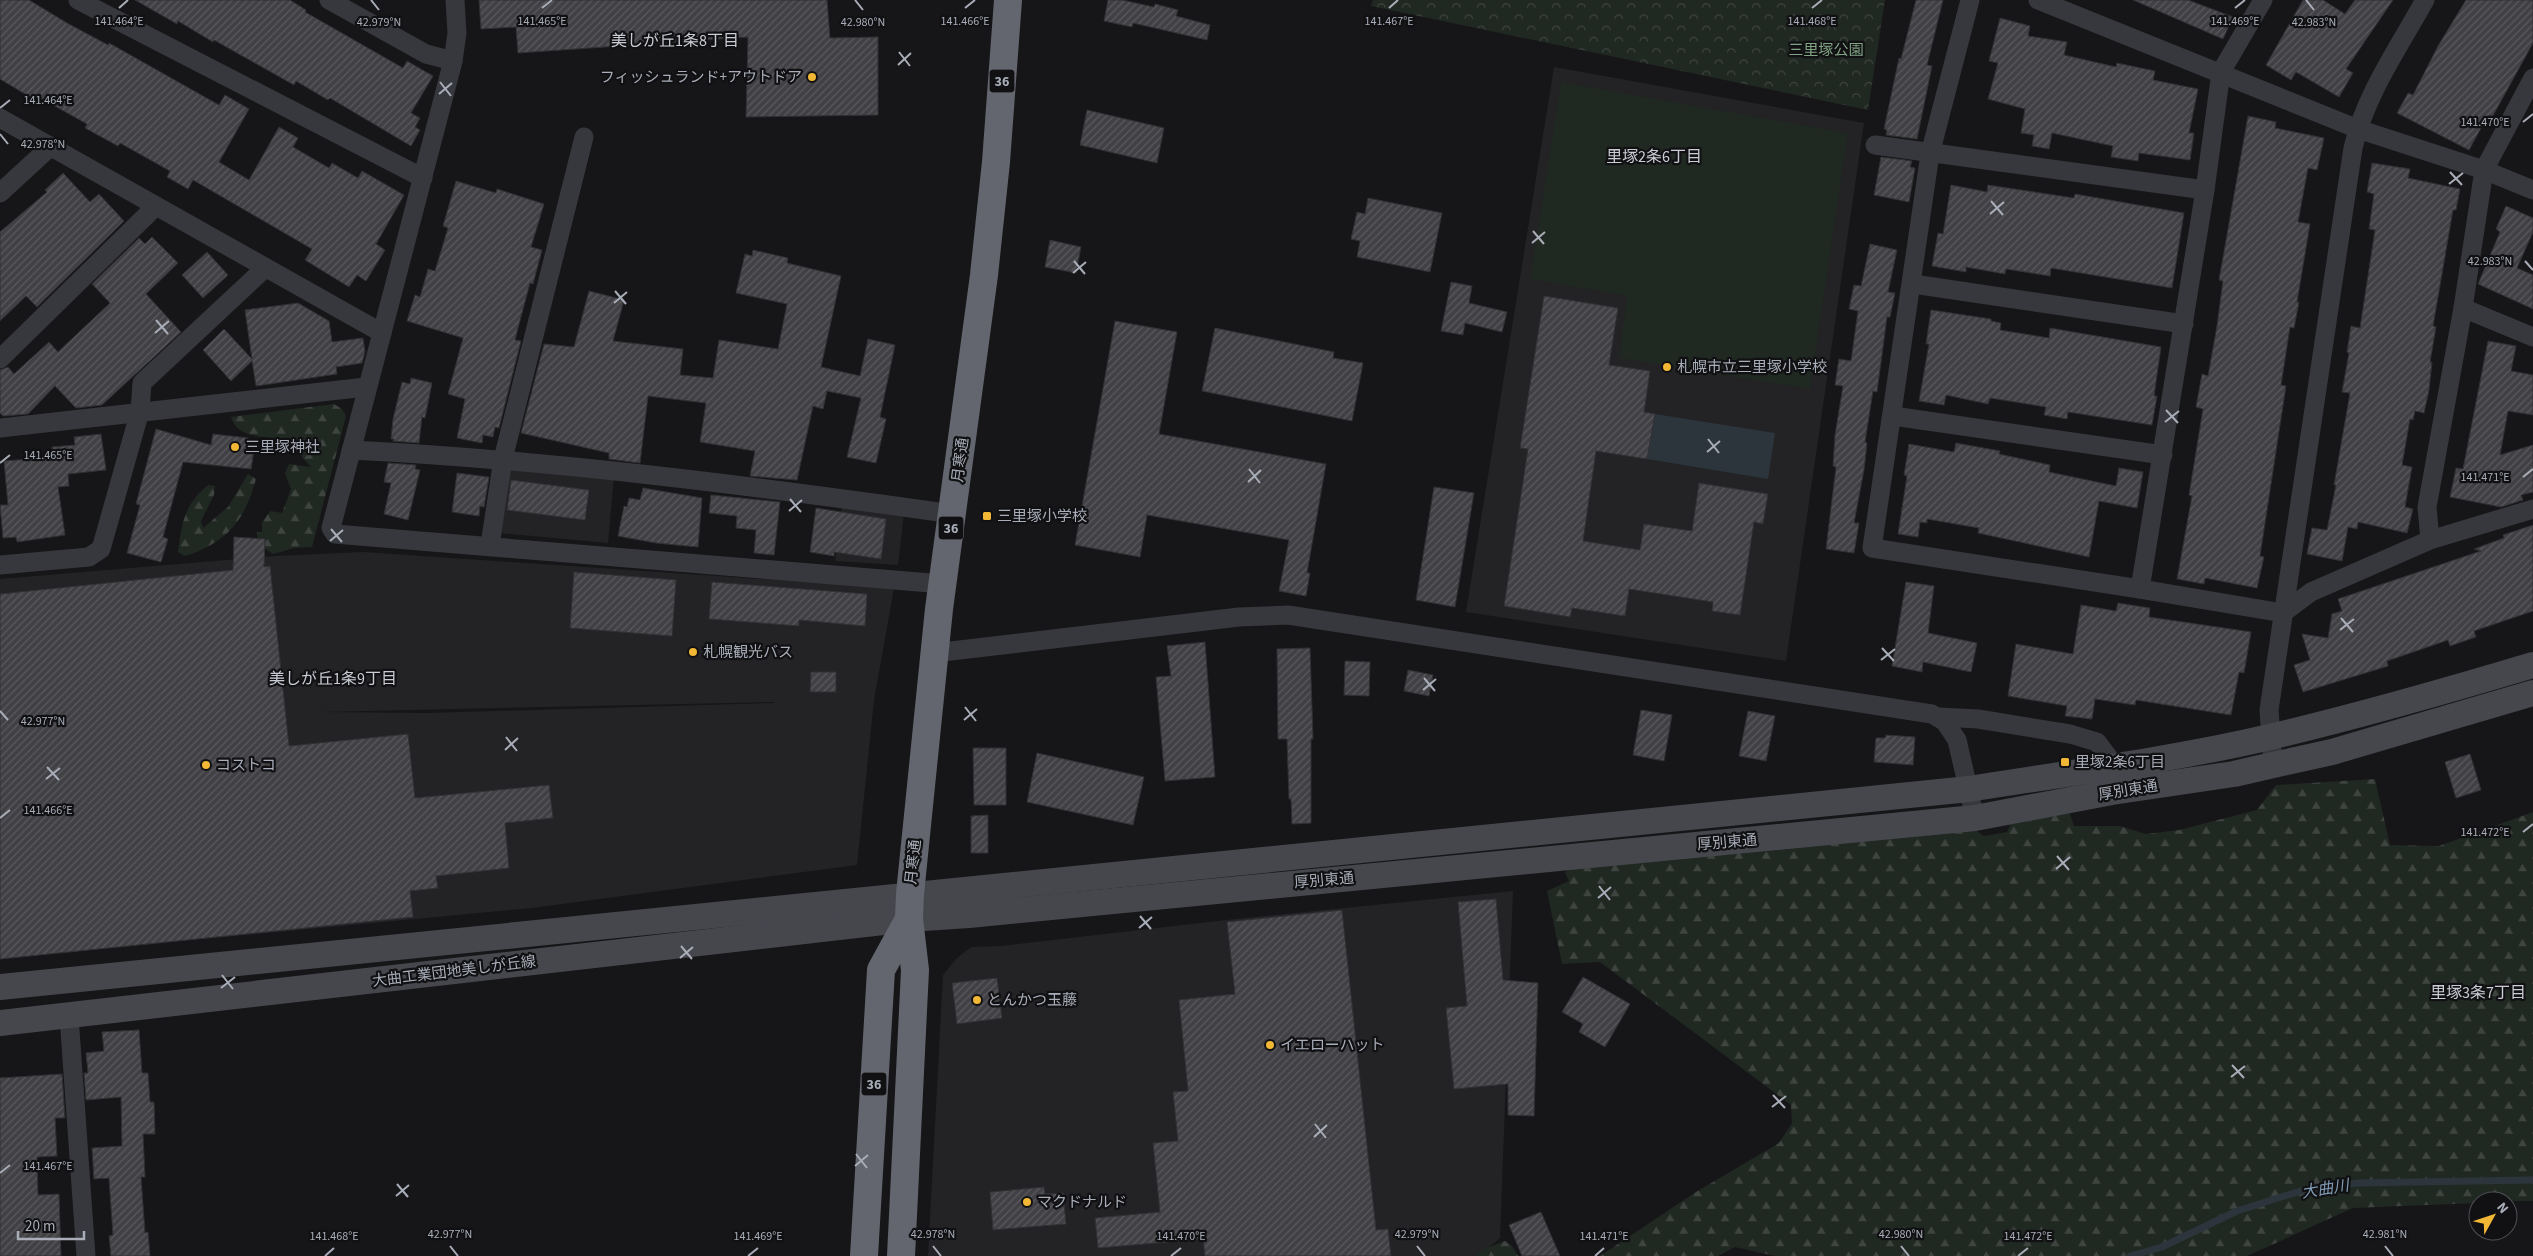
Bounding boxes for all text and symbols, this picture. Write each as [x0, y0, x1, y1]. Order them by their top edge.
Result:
text: 141.464°E [94, 13, 144, 30]
text: 141.465°E [517, 13, 567, 30]
text: 141.466°E [940, 13, 990, 30]
text: 141.467°E [1364, 13, 1414, 30]
text: 141.468°E [1787, 13, 1837, 30]
text: 141.469°E [2210, 13, 2260, 30]
text: 42.979°N [357, 14, 401, 31]
text: 42.980°N [841, 14, 885, 31]
text: 42.983°N [2292, 14, 2336, 31]
district label: 美しが丘1条8丁目 [611, 30, 739, 52]
park label: 三里塚公園 [1788, 40, 1864, 61]
place label: フィッシュランド+アウトドア [600, 67, 802, 88]
road number: 36 [990, 70, 1014, 92]
marker: フィッシュランド+アウトドア [806, 71, 818, 83]
text: 141.464°E [23, 92, 73, 109]
text: 141.470°E [2460, 114, 2510, 131]
text: 42.978°N [21, 136, 65, 153]
district label: 里塚2条6丁目 [1606, 146, 1702, 168]
text: 42.983°N [2468, 253, 2512, 270]
place label: 札幌市立三里塚小学校 [1677, 357, 1827, 378]
marker: 札幌市立三里塚小学校 [1661, 361, 1673, 373]
street label: 月寒通 [947, 436, 974, 484]
place label: 三里塚神社 [245, 437, 320, 458]
marker: 三里塚神社 [229, 441, 241, 453]
text: 141.465°E [23, 447, 73, 464]
text: 141.471°E [2460, 469, 2510, 486]
place label: 三里塚小学校 [997, 506, 1087, 527]
marker: 三里塚小学校 [981, 510, 993, 522]
road number: 36 [938, 516, 964, 540]
place label: 札幌観光バス [703, 642, 793, 663]
marker: 札幌観光バス [687, 646, 699, 658]
district label: 美しが丘1条9丁目 [269, 668, 397, 690]
text: 42.977°N [21, 713, 65, 730]
place label: 里塚2条6丁目 [2075, 752, 2165, 773]
place label: コストコ [216, 755, 276, 776]
marker: 里塚2条6丁目 [2059, 756, 2071, 768]
marker: コストコ [200, 759, 212, 771]
street label: 厚別東通 [2097, 775, 2159, 806]
text: 141.466°E [23, 802, 73, 819]
text: 141.472°E [2460, 824, 2510, 841]
street label: 厚別東通 [1696, 829, 1758, 856]
street label: 月寒通 [901, 839, 926, 886]
street label: 厚別東通 [1293, 867, 1355, 894]
street label: 大曲工業団地美しが丘線 [371, 951, 537, 992]
district label: 里塚3条7丁目 [2430, 982, 2526, 1004]
place label: とんかつ玉藤 [987, 990, 1077, 1011]
marker: とんかつ玉藤 [971, 994, 983, 1006]
place label: イエローハット [1280, 1035, 1385, 1056]
marker: イエローハット [1264, 1039, 1276, 1051]
road number: 36 [862, 1072, 886, 1096]
text: 141.467°E [23, 1158, 73, 1175]
water label: 大曲川 [2300, 1174, 2353, 1204]
north arrow [2468, 1191, 2518, 1241]
place label: マクドナルド [1037, 1192, 1127, 1213]
marker: マクドナルド [1021, 1196, 1033, 1208]
text: N [2492, 1198, 2513, 1218]
scale bar [18, 1208, 84, 1240]
text: 20 m [25, 1216, 55, 1237]
text: 42.977°N [428, 1226, 472, 1243]
text: 42.978°N [911, 1226, 955, 1243]
text: 42.979°N [1395, 1226, 1439, 1243]
text: 42.980°N [1879, 1226, 1923, 1243]
text: 42.981°N [2363, 1226, 2407, 1243]
text: 141.468°E [309, 1228, 359, 1245]
text: 141.469°E [733, 1228, 783, 1245]
text: 141.470°E [1156, 1228, 1206, 1245]
text: 141.471°E [1579, 1228, 1629, 1245]
text: 141.472°E [2003, 1228, 2053, 1245]

